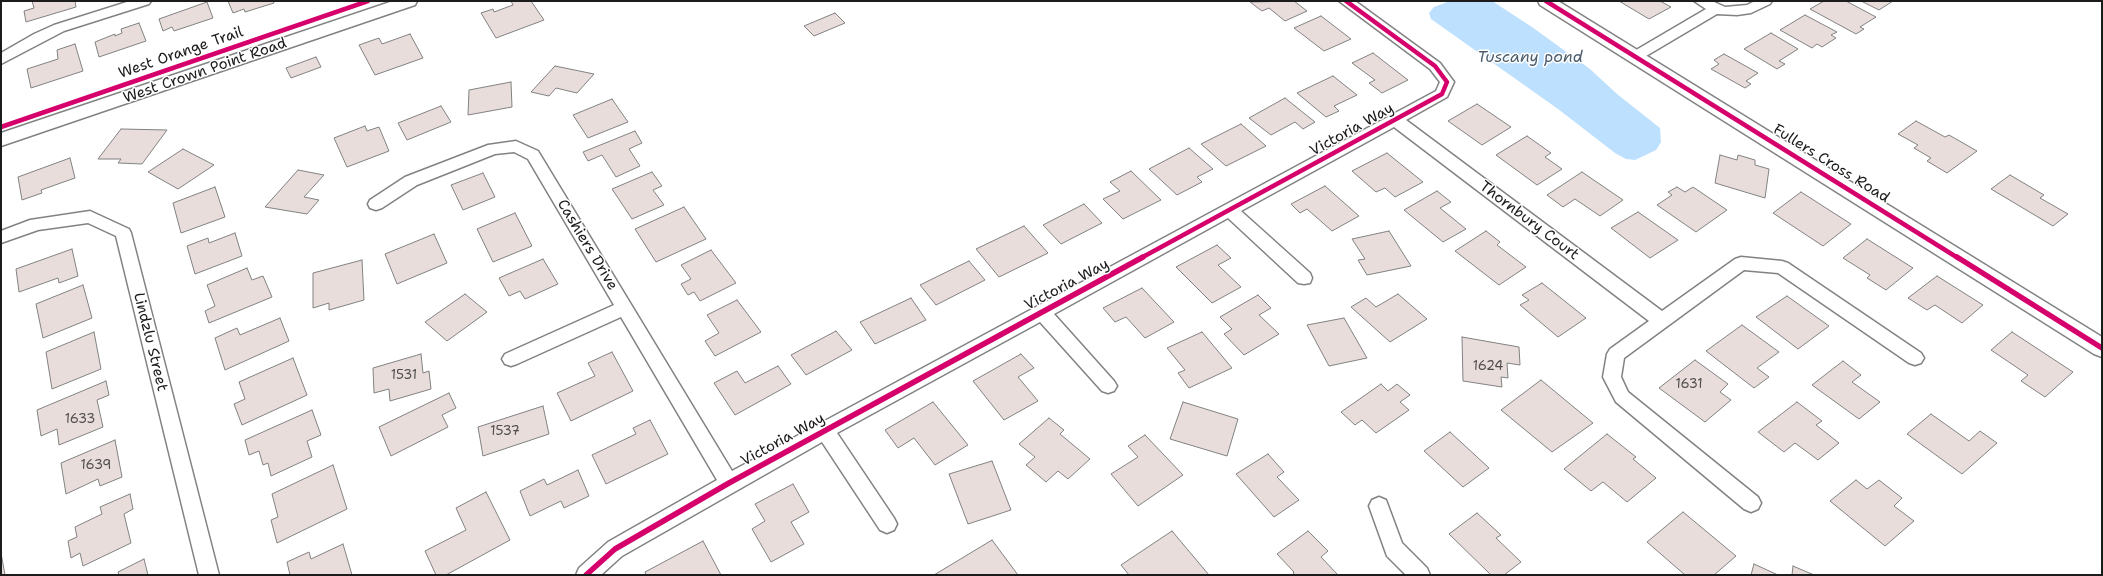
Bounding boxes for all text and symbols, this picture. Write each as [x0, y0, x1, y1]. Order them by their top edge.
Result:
street label: West Orange Trail [116, 23, 246, 83]
street label: West Crown Point Road [121, 35, 289, 107]
water label: Tuscany pond [1477, 48, 1583, 68]
street label: Victoria Way [1307, 100, 1397, 160]
street label: Fullers Cross Road [1769, 121, 1893, 207]
street label: Thornbury Court [1476, 178, 1582, 264]
street label: Cashiers Drive [553, 196, 621, 294]
street label: Victoria Way [1022, 255, 1112, 315]
street label: Lindzlu Street [129, 291, 171, 393]
house number: 1624 [1473, 359, 1503, 375]
house number: 1531 [391, 368, 417, 384]
house number: 1631 [1675, 377, 1703, 393]
street label: Victoria Way [738, 410, 828, 470]
house number: 1633 [65, 412, 95, 428]
house number: 1537 [490, 424, 520, 440]
house number: 1639 [81, 458, 111, 474]

